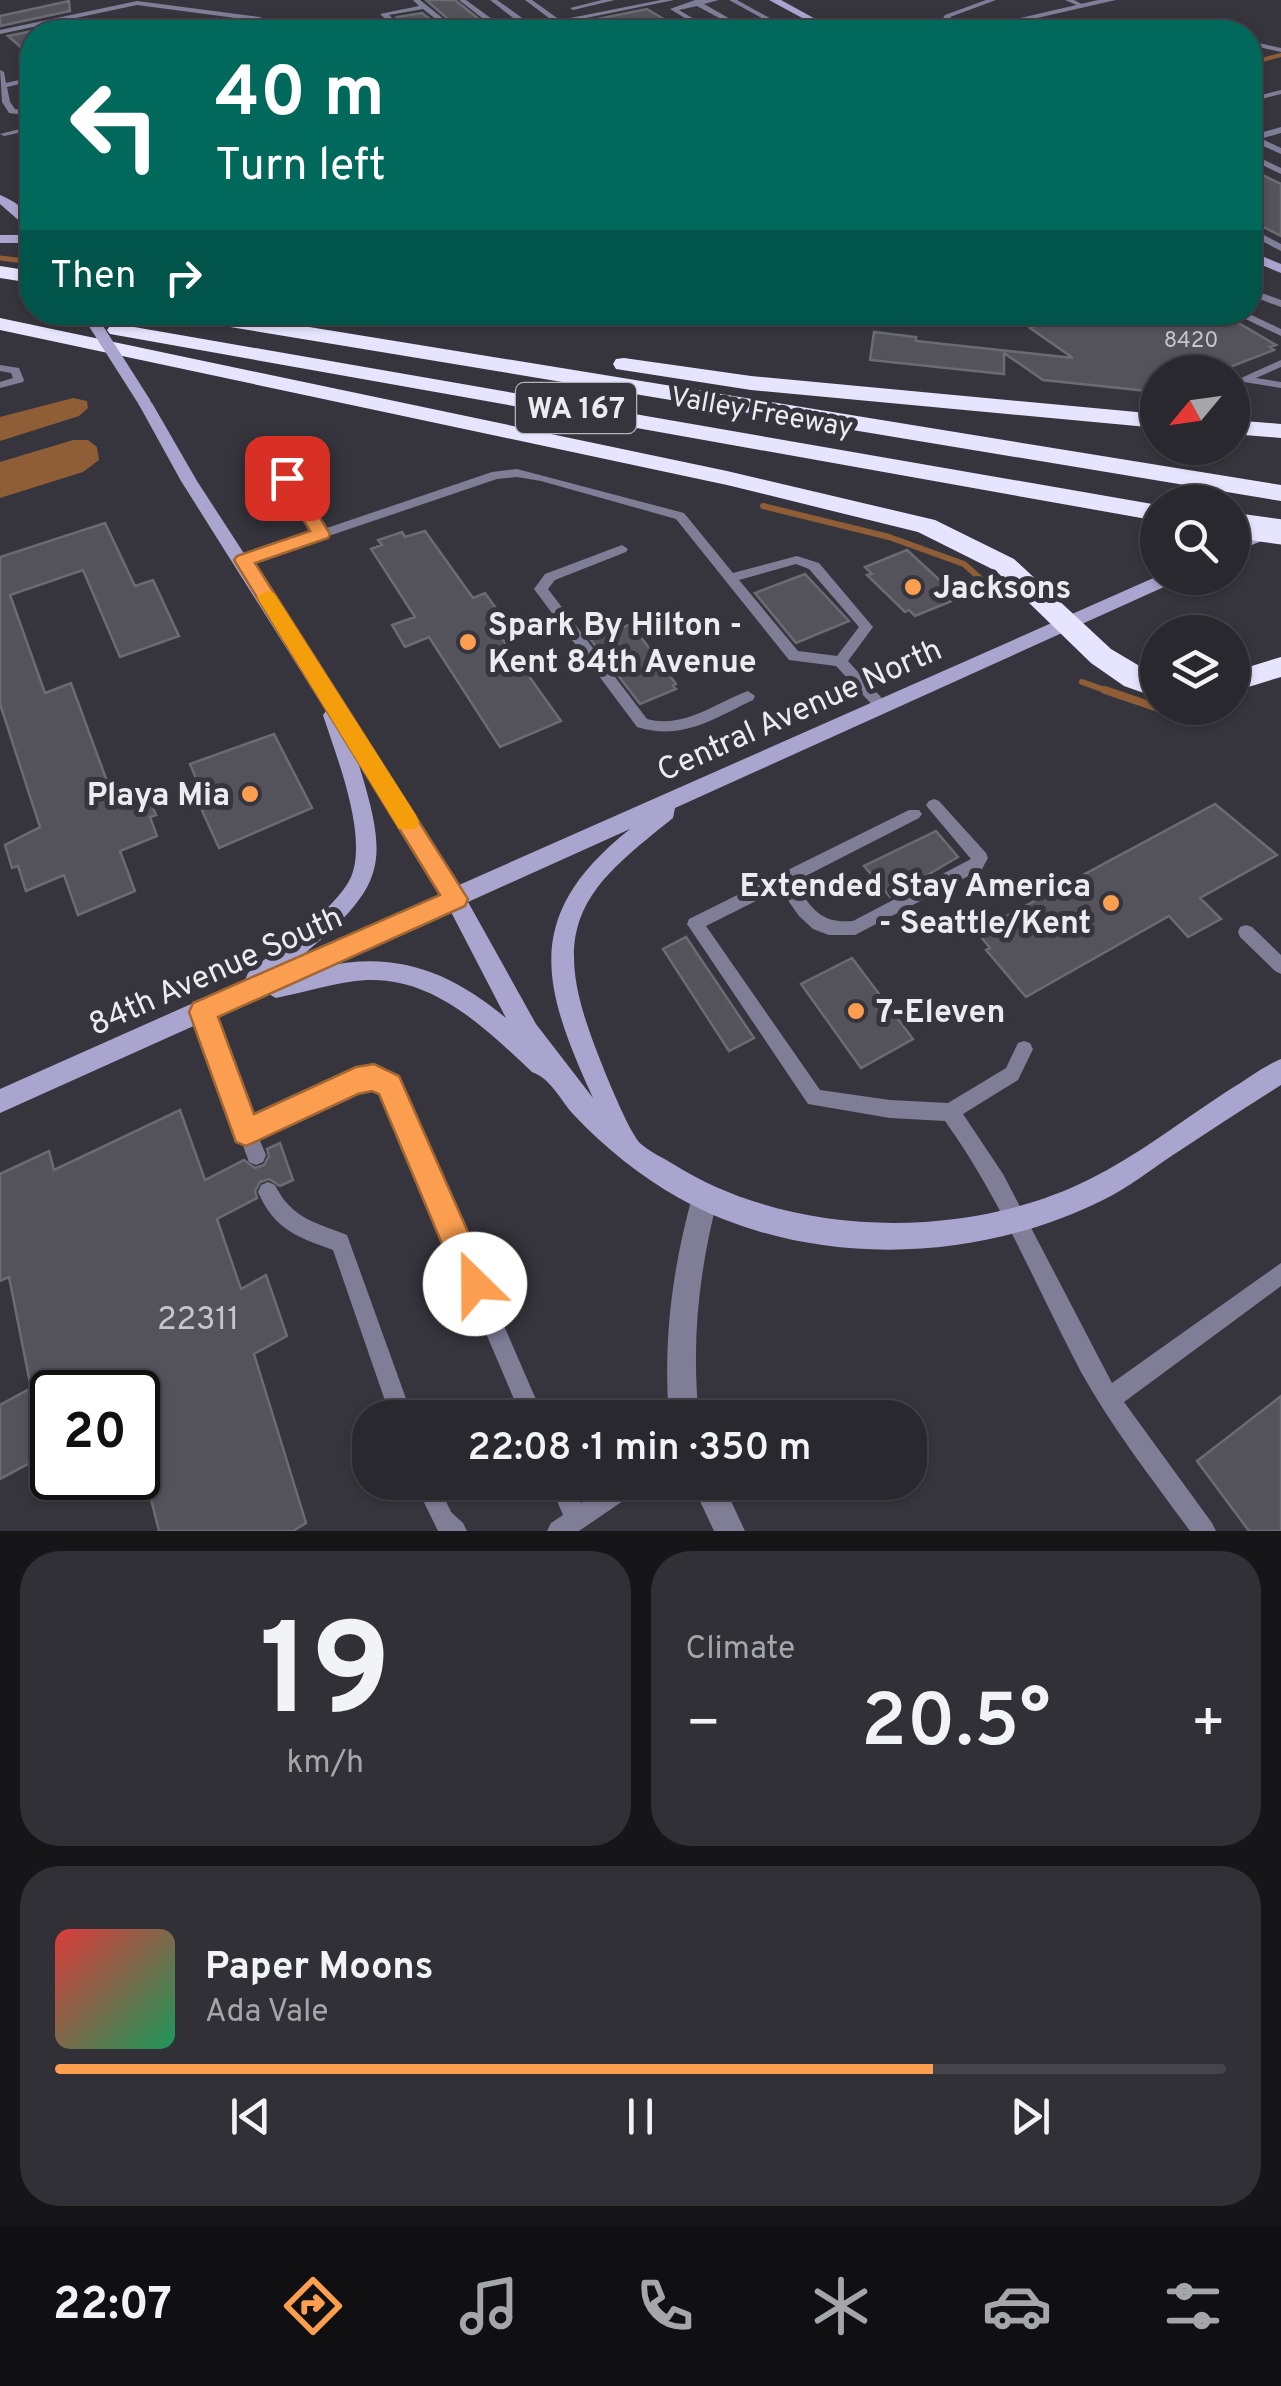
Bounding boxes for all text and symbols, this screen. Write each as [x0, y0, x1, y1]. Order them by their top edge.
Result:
text: 40 m [215, 52, 385, 141]
icon: left [50, 60, 180, 190]
text: Turn left [215, 139, 386, 196]
icon: right [156, 250, 211, 305]
text: Then [50, 253, 136, 302]
house number: 8420 [1164, 328, 1218, 355]
north arrow [1140, 355, 1250, 465]
map controls [1140, 355, 1250, 725]
street label: Valley Freeway [667, 380, 856, 448]
road number: WA 167 [516, 383, 636, 433]
pin [245, 436, 330, 521]
icon: arrive [260, 451, 315, 506]
button: search [1140, 485, 1250, 595]
place label: Jacksons [933, 570, 1071, 610]
marker: Jacksons [902, 576, 924, 598]
place label: Spark By Hilton - Kent 84th Avenue [488, 607, 756, 684]
button: layers [1140, 615, 1250, 725]
marker: Spark By Hilton - Kent 84th Avenue [457, 631, 479, 653]
street label: Central Avenue North [652, 631, 949, 793]
place label: Playa Mia [87, 777, 230, 817]
marker: Playa Mia [239, 783, 261, 805]
place label: Extended Stay America - Seattle/Kent [740, 868, 1091, 945]
marker: Extended Stay America - Seattle/Kent [1100, 892, 1122, 914]
street label: 84th Avenue South [83, 899, 349, 1047]
place label: 7-Eleven [876, 994, 1005, 1034]
marker: 7-Eleven [845, 1000, 867, 1022]
position arrow [423, 1232, 527, 1336]
house number: 22311 [157, 1301, 239, 1341]
speed limit sign: 20 [30, 1370, 160, 1500]
text: 22:08 · 1 min · 350 m [468, 1425, 811, 1474]
text: 19 [259, 1596, 391, 1761]
text: Climate [686, 1630, 795, 1670]
text: 20.5° [861, 1678, 1051, 1773]
text: − [686, 1691, 721, 1761]
text: + [1191, 1691, 1226, 1761]
text: km/h [286, 1744, 364, 1784]
text: Paper Moons [205, 1944, 434, 1993]
text: Ada Vale [205, 1993, 329, 2033]
icon: previous [223, 2089, 278, 2144]
icon: pause [613, 2089, 668, 2144]
icon: next [1003, 2089, 1058, 2144]
icon: directions [278, 2271, 348, 2341]
icon: music [454, 2271, 524, 2341]
icon: phone [630, 2271, 700, 2341]
icon: climate [806, 2271, 876, 2341]
icon: car [982, 2271, 1052, 2341]
icon: filters [1158, 2271, 1228, 2341]
text: 22:07 [53, 2278, 172, 2335]

